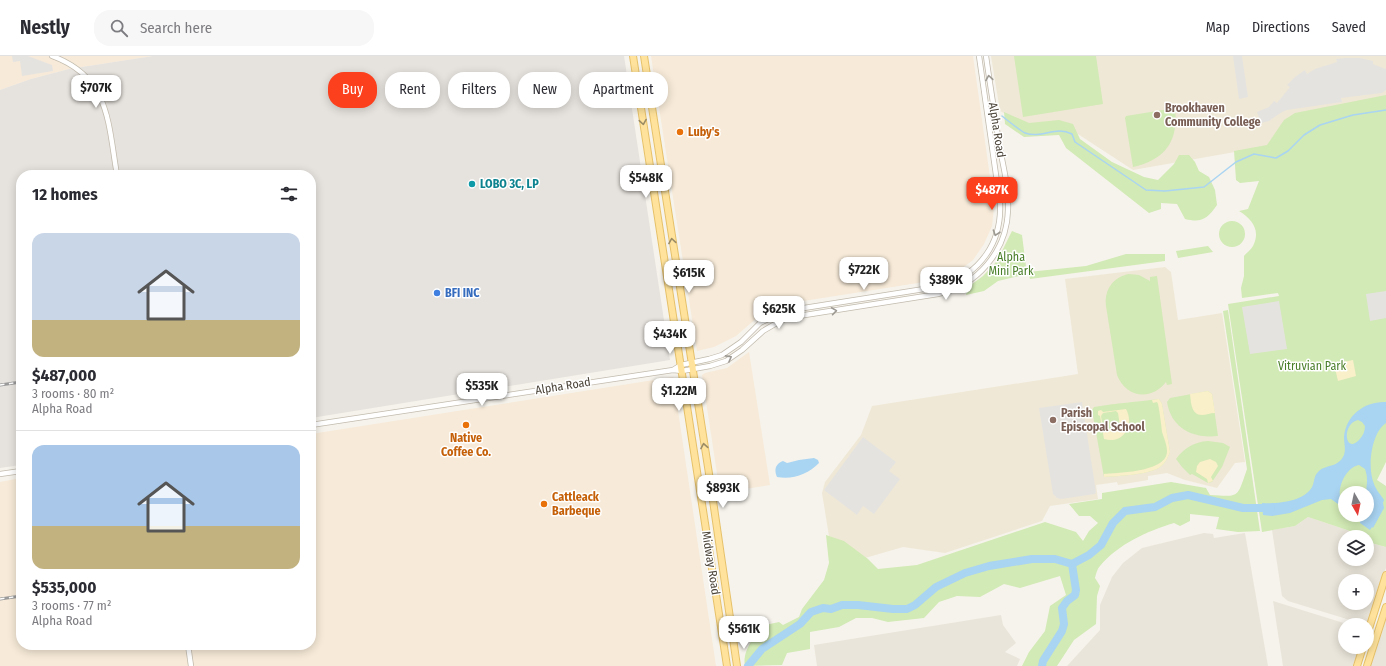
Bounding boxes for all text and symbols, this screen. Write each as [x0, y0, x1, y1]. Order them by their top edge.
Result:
search box [94, 10, 374, 46]
text: Nestly [20, 16, 70, 39]
icon: search [108, 17, 130, 39]
text: Search here [140, 19, 212, 37]
text: Map [1206, 19, 1230, 36]
text: Directions [1252, 19, 1310, 36]
text: Saved [1332, 19, 1366, 36]
chip: Buy [328, 72, 377, 108]
chip: Rent [385, 72, 440, 108]
chip: Filters [448, 72, 510, 108]
chip: New [518, 72, 571, 108]
chip: Apartment [579, 72, 668, 108]
pin: $707K [68, 75, 124, 109]
one-way arrow [985, 75, 994, 81]
text: $707K [80, 80, 112, 95]
street label: Alpha Road [986, 101, 1008, 159]
place label: Brookhaven Community College [1165, 101, 1261, 129]
marker: Brookhaven Community College [1152, 110, 1162, 120]
one-way arrow [638, 119, 647, 125]
place label: Luby's [688, 125, 720, 139]
marker: Luby's [675, 127, 685, 137]
pin: $548K [618, 165, 674, 199]
text: $548K [629, 170, 663, 185]
place label: LOBO 3C, LP [480, 177, 539, 191]
pin: $487K [964, 177, 1020, 211]
marker: LOBO 3C, LP [467, 179, 477, 189]
text: $487K [976, 182, 1008, 197]
icon: filters [278, 183, 300, 205]
text: 12 homes [32, 184, 98, 205]
one-way arrow [993, 229, 1001, 236]
one-way arrow [668, 238, 677, 244]
park label: Alpha Mini Park [988, 250, 1034, 278]
pin: $722K [836, 257, 892, 291]
icon: home [130, 259, 202, 331]
pin: $615K [661, 260, 717, 294]
text: $722K [848, 262, 880, 277]
text: $615K [673, 265, 705, 280]
pin: $389K [918, 267, 974, 301]
text: $389K [929, 272, 963, 287]
place label: BFI INC [445, 286, 480, 300]
marker: BFI INC [432, 288, 442, 298]
pin: $625K [751, 296, 807, 330]
text: $625K [762, 301, 796, 316]
one-way arrow [831, 307, 837, 316]
pin: $434K [642, 321, 698, 355]
text: $434K [653, 326, 687, 341]
one-way arrow [725, 356, 732, 363]
park label: Vitruvian Park [1278, 359, 1347, 373]
text: $487,000 [32, 365, 97, 386]
pin: $535K [454, 373, 510, 407]
street label: Alpha Road [534, 375, 592, 397]
text: $535K [466, 378, 498, 393]
pin: $1.22M [646, 378, 712, 412]
text: $1.22M [661, 383, 697, 398]
text: 3 rooms · 80 m² [32, 386, 114, 401]
text: Alpha Road [32, 401, 92, 416]
place label: Parish Episcopal School [1061, 406, 1145, 434]
marker: Parish Episcopal School [1048, 415, 1058, 425]
marker: Native Coffee Co. [461, 420, 471, 430]
place label: Native Coffee Co. [441, 431, 491, 459]
one-way arrow [700, 443, 709, 449]
icon: home [130, 471, 202, 543]
pin: $893K [695, 475, 751, 509]
text: $893K [706, 480, 740, 495]
north arrow [1338, 486, 1374, 522]
map controls [1338, 486, 1374, 654]
place label: Cattleack Barbeque [552, 490, 601, 518]
marker: Cattleack Barbeque [539, 499, 549, 509]
street label: Midway Road [699, 530, 723, 596]
button: layers [1338, 530, 1374, 566]
button: + [1338, 574, 1374, 610]
text: $535,000 [32, 577, 97, 598]
text: 3 rooms · 77 m² [32, 598, 111, 613]
text: Alpha Road [32, 613, 92, 628]
pin: $561K [716, 616, 772, 650]
button: − [1338, 618, 1374, 654]
text: $561K [728, 621, 760, 636]

